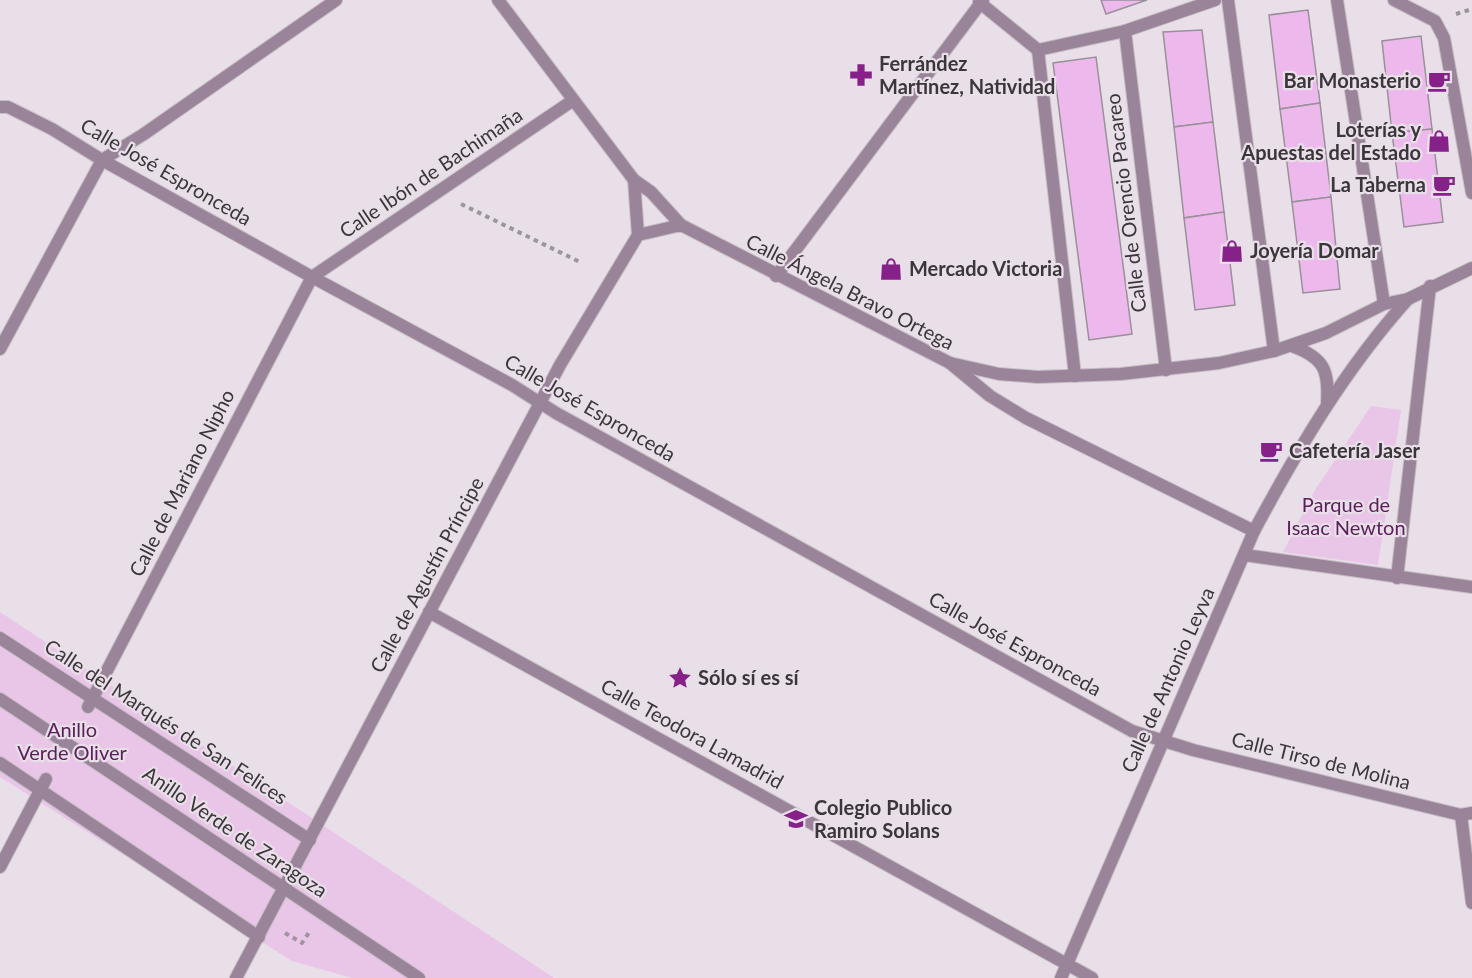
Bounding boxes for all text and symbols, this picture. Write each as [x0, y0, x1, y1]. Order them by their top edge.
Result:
place label: Ferrández Martínez, Natividad [879, 51, 1055, 98]
pharmacy icon: Ferrández Martínez, Natividad [848, 62, 874, 88]
place label: Bar Monasterio [1284, 68, 1421, 92]
cafe icon: Bar Monasterio [1426, 68, 1452, 94]
street label: Calle de Orencio Pacareo [1100, 92, 1150, 314]
street label: Calle Ibón de Bachimaña [334, 102, 526, 242]
street label: Calle José Espronceda [77, 112, 256, 230]
place label: Loterías y Apuestas del Estado [1240, 117, 1421, 164]
shop icon: Loterías y Apuestas del Estado [1426, 128, 1452, 154]
place label: La Taberna [1330, 172, 1426, 196]
cafe icon: La Taberna [1431, 172, 1457, 198]
street label: Calle Ángela Bravo Ortega [742, 228, 958, 354]
shop icon: Joyería Domar [1219, 238, 1245, 264]
place label: Joyería Domar [1250, 238, 1379, 262]
shop icon: Mercado Victoria [878, 256, 904, 282]
place label: Mercado Victoria [909, 256, 1062, 280]
street label: Calle José Espronceda [501, 348, 680, 466]
street label: Calle de Mariano Nipho [123, 385, 239, 580]
cafe icon: Cafetería Jaser [1258, 438, 1284, 464]
place label: Cafetería Jaser [1289, 438, 1421, 462]
street label: Calle de Agustín Príncipe [364, 473, 488, 676]
park label: Parque de Isaac Newton [1286, 492, 1406, 539]
street label: Calle de Antonio Leyva [1115, 583, 1219, 776]
street label: Calle José Espronceda [925, 586, 1106, 700]
street label: Calle del Marqués de San Felices [41, 634, 292, 809]
place icon: Sólo sí es sí [667, 665, 693, 691]
place label: Sólo sí es sí [698, 665, 801, 689]
street label: Calle Teodora Lamadrid [597, 673, 788, 793]
park label: Anillo Verde Oliver [17, 717, 128, 764]
street label: Calle Tirso de Molina [1229, 726, 1413, 794]
street label: Anillo Verde de Zaragoza [139, 760, 332, 902]
place label: Colegio Publico Ramiro Solans [814, 795, 952, 842]
school or university icon: Colegio Publico Ramiro Solans [783, 806, 809, 832]

